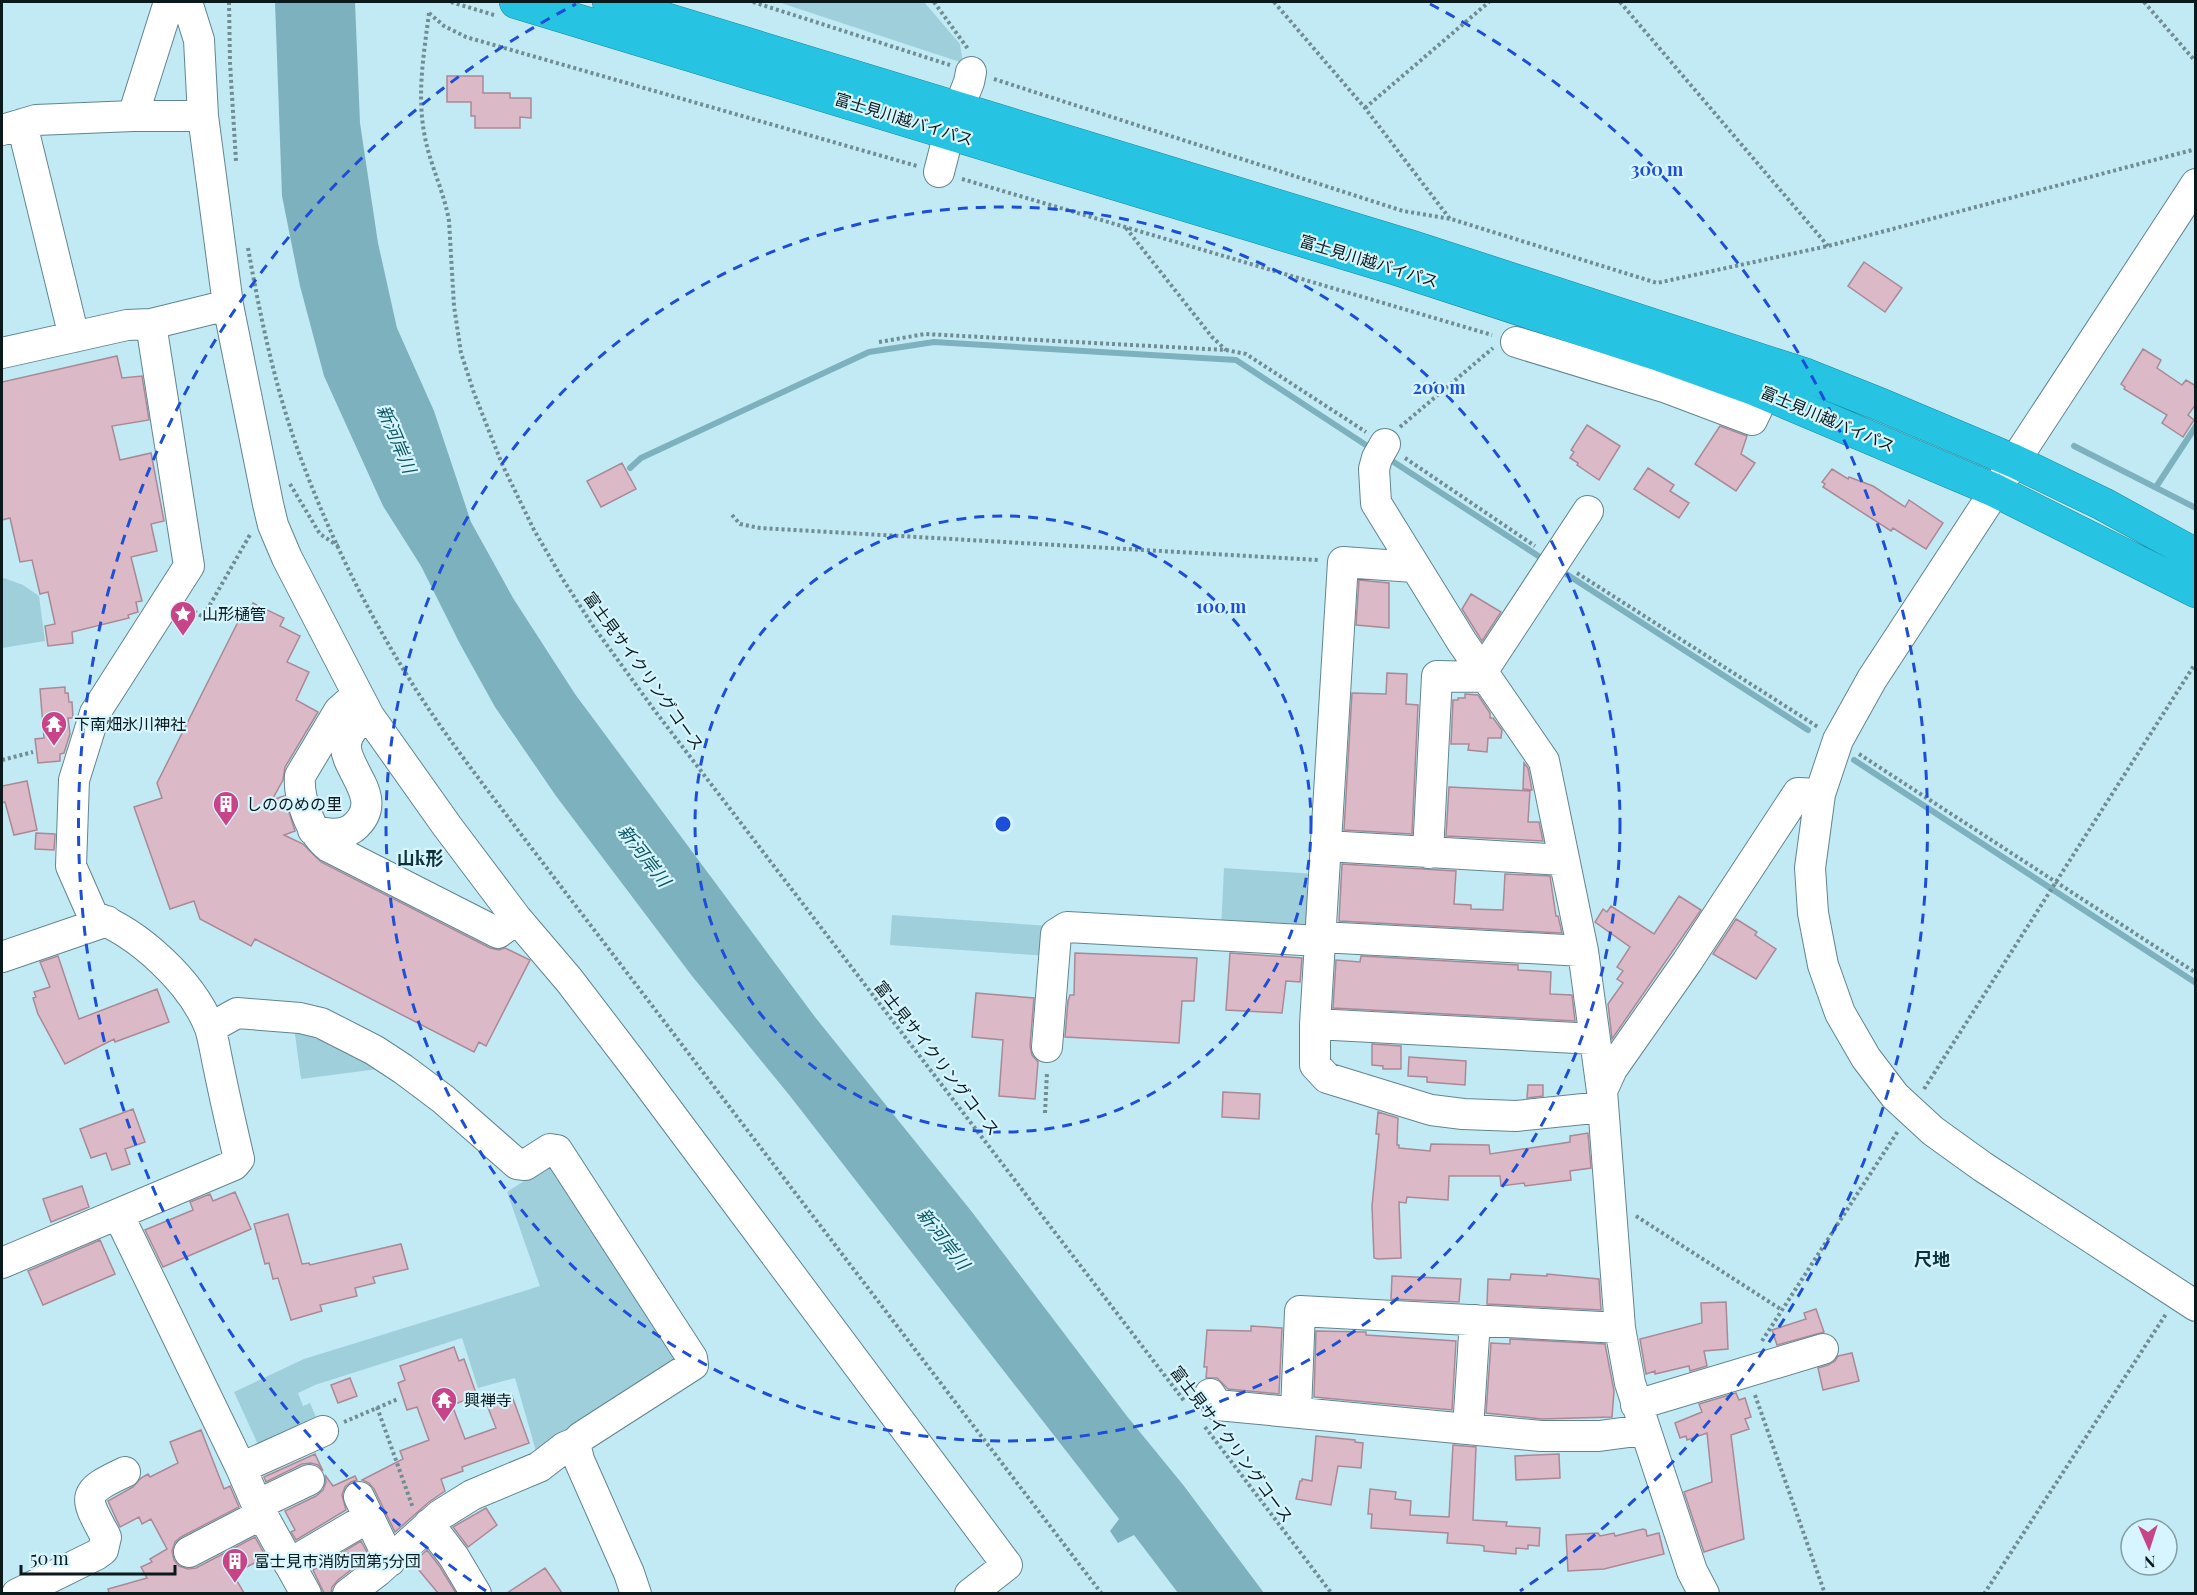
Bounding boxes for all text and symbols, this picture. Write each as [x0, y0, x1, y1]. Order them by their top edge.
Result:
street label: 富士見川越バイパス [832, 87, 976, 150]
text: 300 m [1631, 157, 1684, 181]
street label: 富士見川越バイパス [1297, 229, 1441, 292]
text: 200 m [1412, 375, 1466, 399]
street label: 富士見川越バイパス [1758, 381, 1898, 456]
water label: 新河岸川 [372, 401, 423, 478]
street label: 富士見サイクリングコース [580, 587, 709, 754]
text: 100 m [1196, 594, 1247, 618]
place icon: 山形樋管 [168, 599, 198, 637]
place label: 山形樋管 [202, 603, 266, 624]
temple icon: 下南畑氷川神社 [39, 709, 69, 747]
place label: 下南畑氷川神社 [74, 713, 186, 734]
building icon: しののめの里 [211, 789, 241, 827]
place label: しののめの里 [246, 793, 342, 814]
centre of rings [993, 814, 1013, 834]
water label: 新河岸川 [613, 820, 678, 893]
district label: 山k形 [397, 846, 443, 870]
street label: 富士見サイクリングコース [870, 976, 1004, 1139]
water label: 新河岸川 [912, 1203, 977, 1276]
district label: 尺地 [1914, 1247, 1950, 1271]
street label: 富士見サイクリングコース [1167, 1361, 1298, 1526]
temple icon: 興禅寺 [429, 1385, 459, 1423]
place label: 興禅寺 [464, 1389, 512, 1410]
north arrow [2119, 1517, 2179, 1577]
scale bar [21, 1538, 176, 1576]
text: 50 m [30, 1546, 69, 1570]
building icon: 富士見市消防団第5分団 [220, 1546, 250, 1584]
place label: 富士見市消防団第5分団 [254, 1550, 421, 1571]
text: N [2143, 1552, 2156, 1573]

